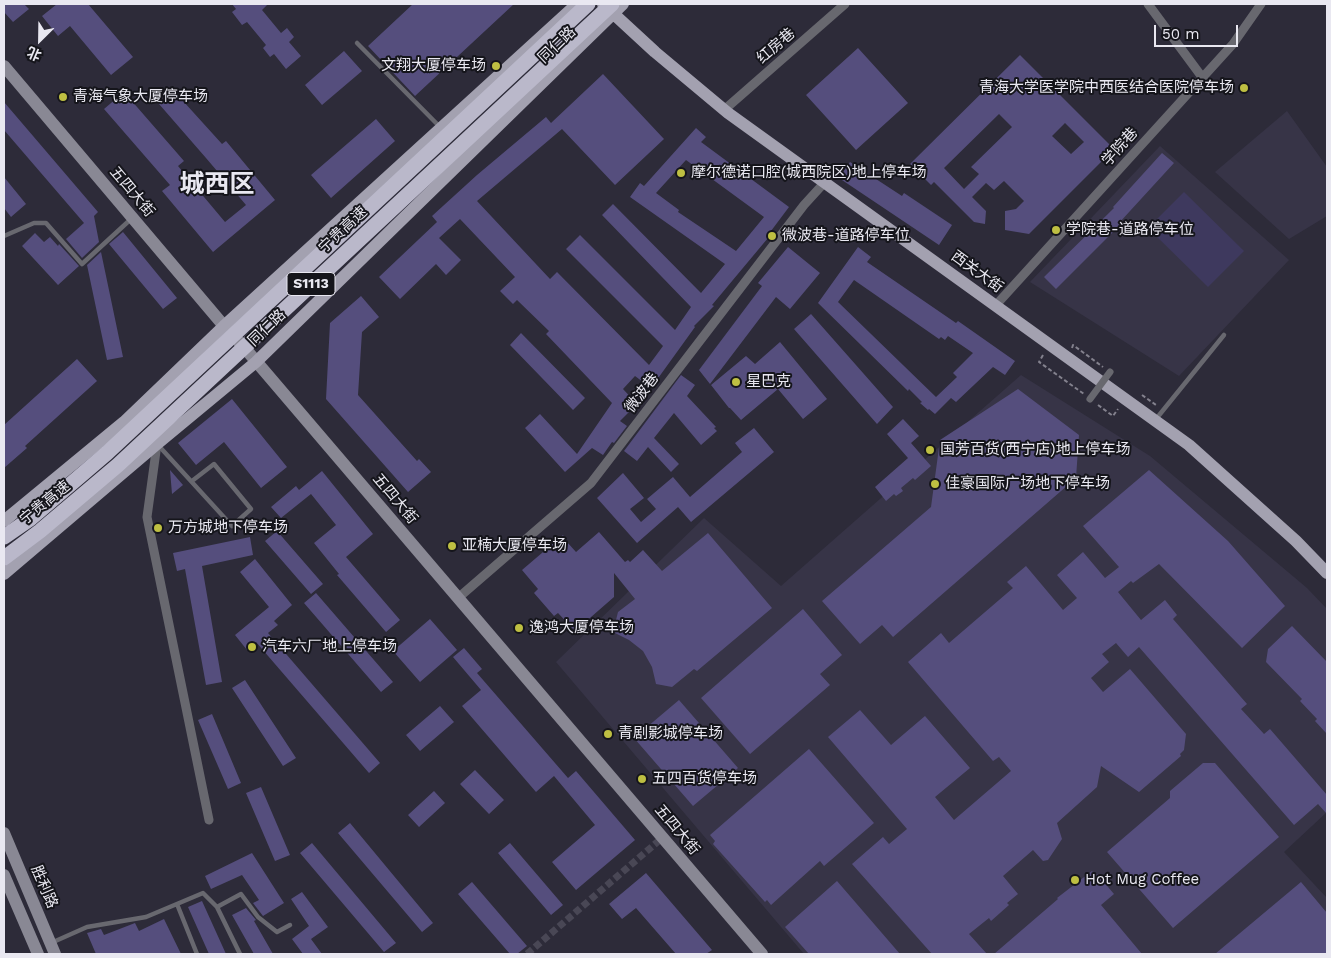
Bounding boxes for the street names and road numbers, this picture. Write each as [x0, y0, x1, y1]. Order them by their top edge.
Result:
street label: 同仁路 [535, 23, 579, 67]
street label: 红房巷 [753, 24, 799, 68]
street label: 学院巷 [1098, 124, 1142, 170]
street label: 五四大街 [106, 163, 158, 221]
street label: 宁贵高速 [315, 203, 371, 257]
street label: 西关大街 [947, 247, 1007, 297]
road number: S1113 [287, 272, 335, 296]
street label: 同仁路 [245, 306, 289, 350]
street label: 微波巷 [621, 370, 663, 416]
street label: 五四大街 [369, 470, 421, 528]
street label: 宁贵高速 [16, 477, 74, 529]
street label: 五四大街 [651, 801, 703, 859]
street label: 胜利路 [27, 863, 61, 911]

